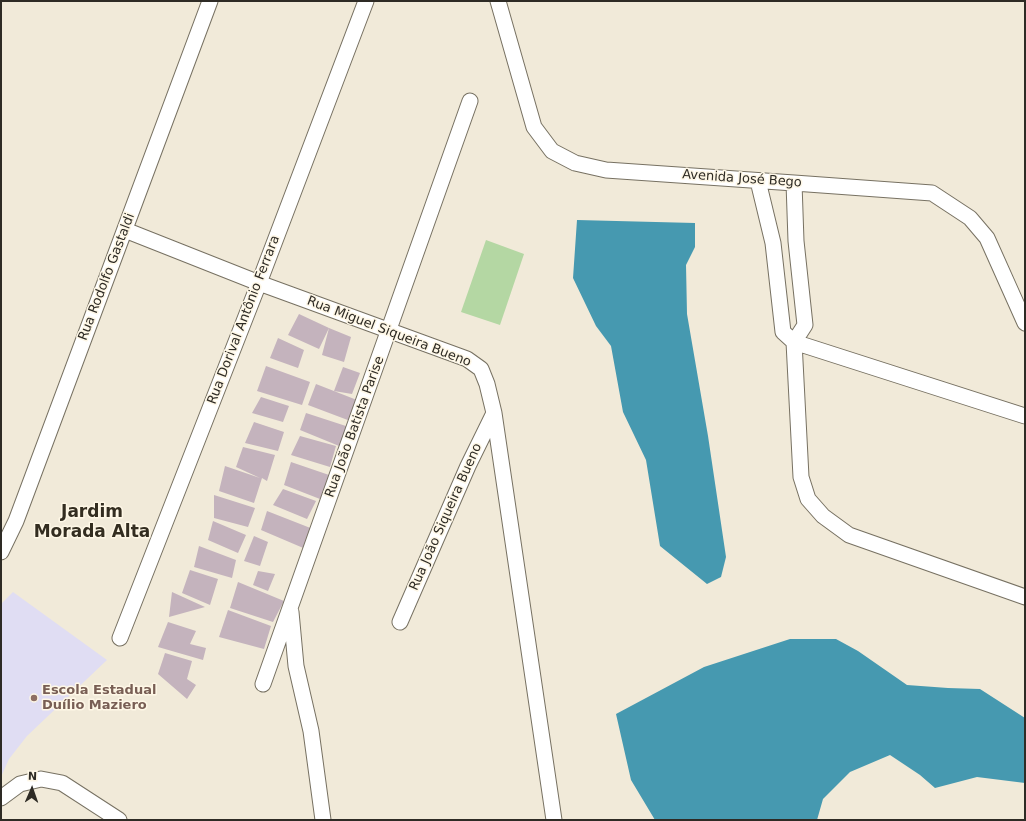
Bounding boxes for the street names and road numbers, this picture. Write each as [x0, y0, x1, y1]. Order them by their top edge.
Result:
street label: Avenida José Bego [682, 167, 802, 191]
street label: Rua Rodolfo Gastaldi [76, 211, 138, 343]
street label: Rua Dorival Antônio Ferrara [205, 233, 283, 407]
street label: Rua Miguel Siqueira Bueno [305, 293, 473, 371]
street label: Rua João Batista Parise [322, 354, 388, 500]
street label: Rua João Siqueira Bueno [406, 441, 486, 593]

